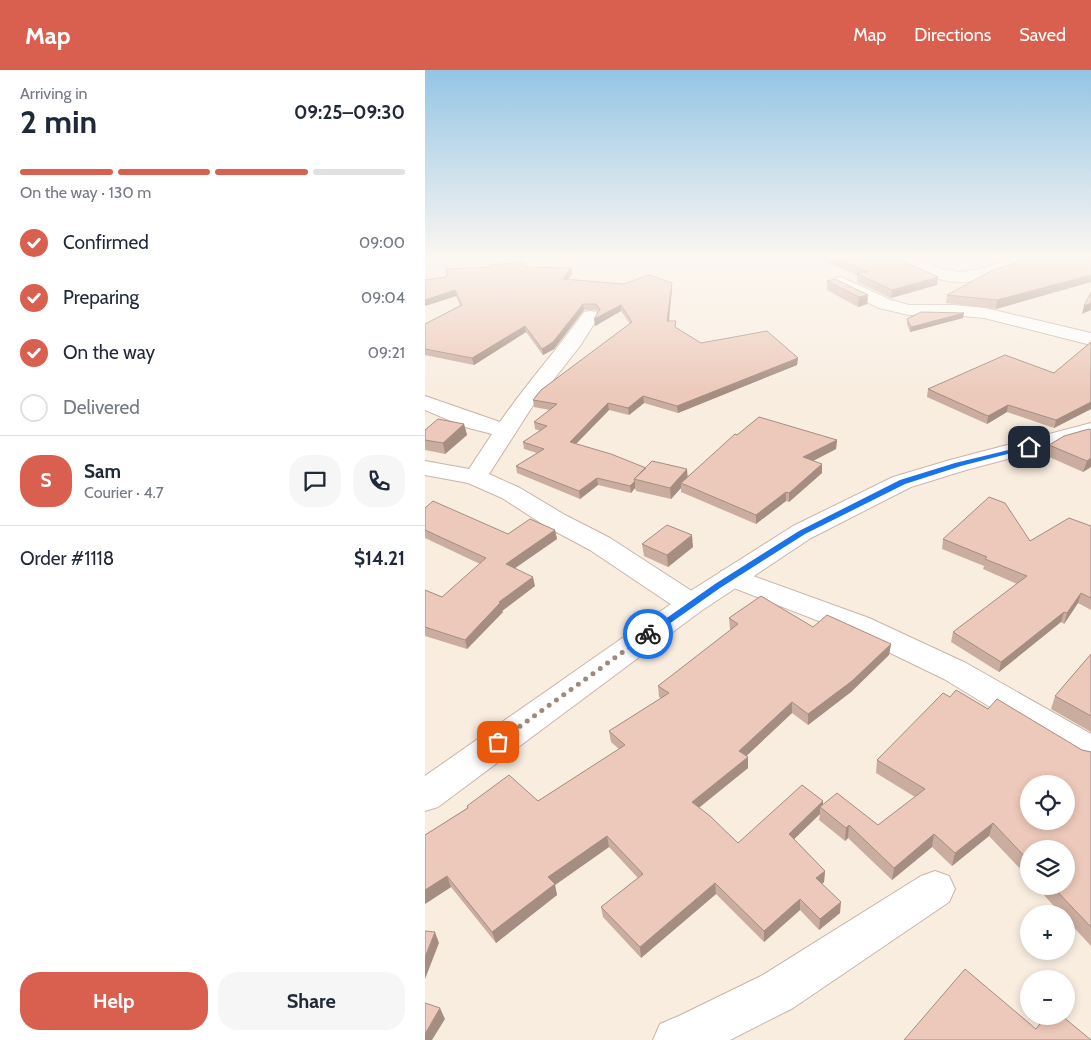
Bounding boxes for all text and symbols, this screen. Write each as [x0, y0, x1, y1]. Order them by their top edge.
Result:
text: Map [25, 21, 71, 50]
text: Map [853, 24, 886, 46]
text: Directions [914, 24, 991, 46]
text: Saved [1019, 24, 1066, 46]
text: Arriving in [20, 84, 87, 103]
text: 09:25–09:30 [294, 101, 405, 124]
text: 2 min [20, 102, 97, 141]
text: On the way · 130 m [20, 183, 151, 202]
icon: check [20, 229, 48, 257]
text: Confirmed [63, 231, 149, 254]
text: 09:00 [359, 233, 405, 252]
icon: check [20, 284, 48, 312]
text: Preparing [63, 286, 139, 309]
text: 09:04 [361, 288, 405, 307]
icon: check [20, 339, 48, 367]
text: On the way [63, 341, 155, 364]
text: 09:21 [368, 343, 405, 362]
text: Delivered [63, 396, 140, 419]
pin [1008, 426, 1050, 468]
icon: home [1015, 433, 1043, 461]
button: chat [289, 455, 341, 507]
button: phone [353, 455, 405, 507]
text: Sam [84, 460, 121, 483]
text: S [40, 469, 52, 492]
text: Courier · 4.7 [84, 483, 164, 502]
text: Order #1118 [20, 547, 114, 570]
text: $14.21 [354, 547, 405, 570]
courier [623, 609, 673, 659]
icon: bike [634, 620, 662, 648]
pin [477, 721, 519, 763]
icon: bag [484, 728, 512, 756]
map controls [1020, 775, 1075, 1025]
button: locate [1020, 775, 1075, 830]
button: layers [1020, 840, 1075, 895]
button: + [1020, 905, 1075, 960]
button: − [1020, 970, 1075, 1025]
button: Help [20, 972, 208, 1030]
button: Share [218, 972, 405, 1030]

